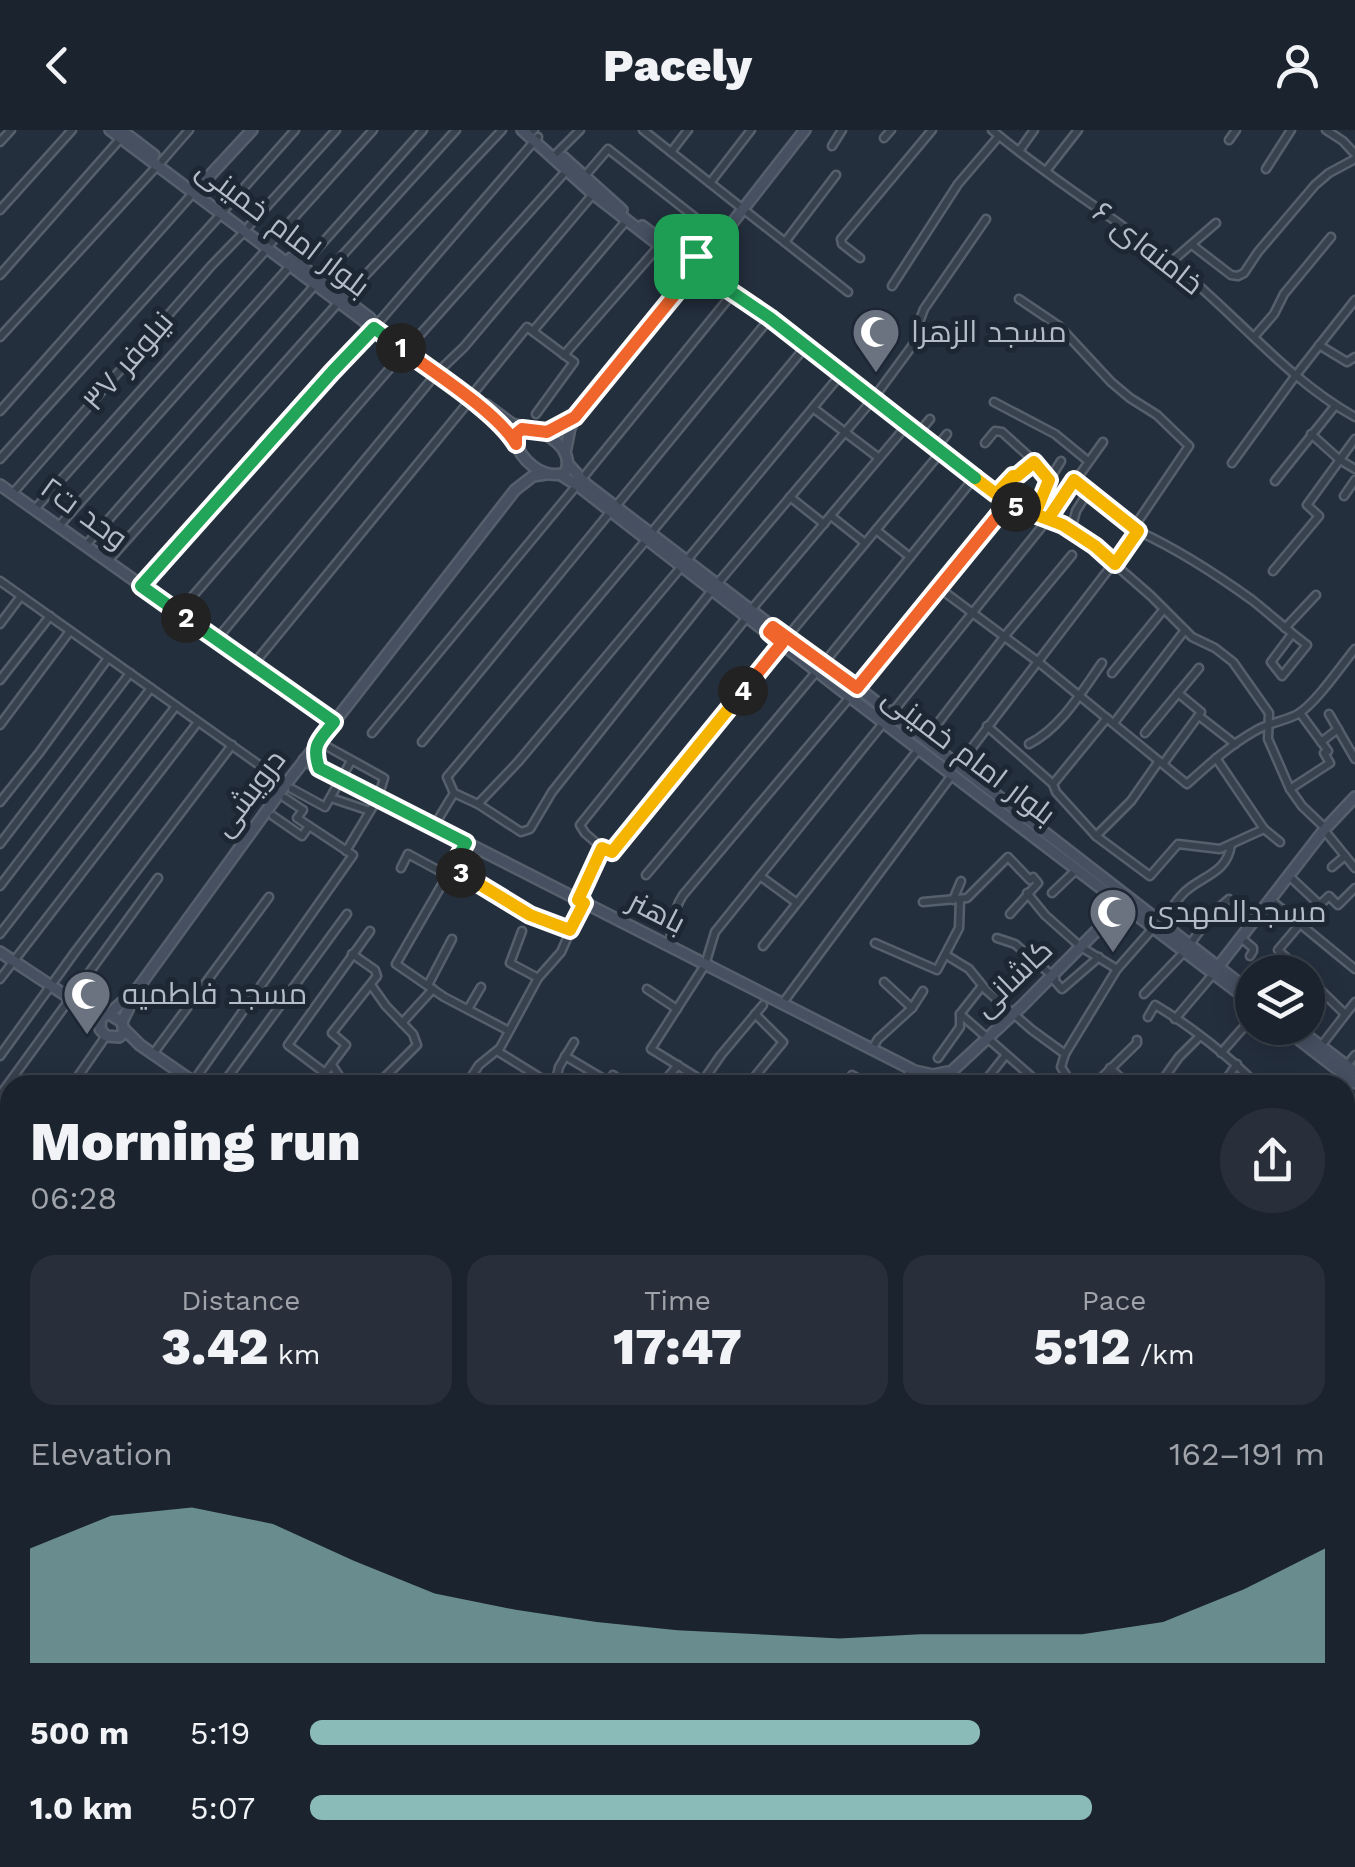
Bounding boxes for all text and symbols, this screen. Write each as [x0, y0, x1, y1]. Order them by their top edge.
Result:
icon: back [30, 38, 85, 93]
icon: person [1270, 38, 1325, 93]
text: Pacely [603, 39, 752, 92]
street label: بلوار امام خمینی [188, 151, 376, 306]
street label: خامنه‌ای ۶ [1086, 194, 1210, 302]
pin [654, 214, 739, 299]
icon: arrive [669, 229, 724, 284]
street label: نیلوفر ۳۷ [75, 304, 180, 417]
mosque icon: مسجد الزهرا [850, 306, 902, 374]
place label: مسجد الزهرا [911, 314, 1067, 349]
pin: 1 [376, 323, 426, 373]
text: 1 [395, 331, 407, 364]
street label: وحد ت۲ [34, 469, 135, 556]
pin: 5 [991, 482, 1041, 532]
text: 5 [1008, 490, 1024, 523]
pin: 2 [161, 593, 211, 643]
text: 2 [178, 601, 194, 634]
pin: 4 [718, 666, 768, 716]
text: 4 [734, 674, 752, 707]
street label: بلوار امام خمینی [874, 679, 1062, 834]
street label: درویشی [205, 743, 293, 843]
pin: 3 [436, 848, 486, 898]
text: 3 [453, 856, 469, 889]
street label: باهنر [621, 882, 691, 940]
mosque icon: مسجدالمهدی [1087, 886, 1139, 954]
place label: مسجدالمهدی [1148, 894, 1327, 930]
street label: کاشانی [966, 932, 1060, 1024]
map controls [1235, 955, 1325, 1045]
button: layers [1235, 955, 1325, 1045]
mosque icon: مسجد فاطمیه [61, 968, 113, 1036]
place label: مسجد فاطمیه [122, 976, 307, 1011]
button: share [1220, 1108, 1325, 1213]
text: Morning run [30, 1109, 361, 1173]
text: 06:28 [30, 1179, 117, 1217]
text: Distance [181, 1284, 300, 1317]
text: Time [644, 1284, 711, 1317]
text: Pace [1082, 1284, 1147, 1317]
text: 3.42 [161, 1317, 268, 1376]
text: 17:47 [613, 1317, 742, 1376]
text: 5:12 [1034, 1317, 1130, 1376]
text: km [268, 1338, 320, 1371]
text: /km [1130, 1338, 1195, 1371]
text: Elevation [30, 1435, 173, 1473]
text: 162–191 m [1169, 1435, 1325, 1473]
text: 500 m [30, 1714, 129, 1752]
text: 5:19 [190, 1714, 250, 1752]
text: 1.0 km [30, 1789, 133, 1827]
text: 5:07 [190, 1789, 255, 1827]

